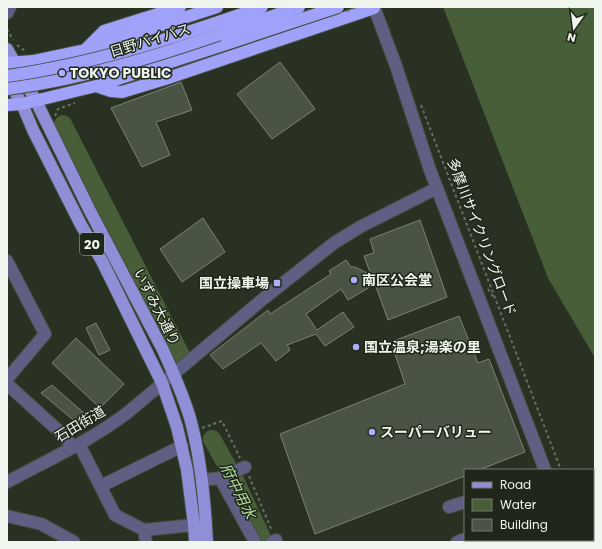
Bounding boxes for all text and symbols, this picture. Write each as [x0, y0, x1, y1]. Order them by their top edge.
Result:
north arrow [554, 8, 594, 48]
street label: 日野バイパス [107, 18, 193, 62]
text: N [566, 29, 578, 46]
place label: TOKYO PUBLIC [70, 63, 172, 83]
marker: TOKYO PUBLIC [57, 68, 67, 78]
street label: 多摩川サイクリングロード [443, 155, 521, 319]
road number: 20 [80, 233, 104, 255]
street label: いずみ大通り [129, 265, 185, 349]
place label: 南区公会堂 [362, 270, 432, 290]
place label: 国立操車場 [199, 273, 269, 293]
marker: 南区公会堂 [349, 275, 359, 285]
marker: 国立操車場 [272, 278, 282, 288]
place label: 国立温泉;湯楽の里 [364, 337, 481, 357]
marker: 国立温泉;湯楽の里 [351, 342, 361, 352]
street label: 石田街道 [51, 401, 109, 447]
place label: スーパーバリュー [380, 422, 492, 442]
marker: スーパーバリュー [367, 427, 377, 437]
water label: 府中用水 [215, 459, 262, 524]
legend [464, 469, 594, 541]
text: Road [500, 476, 531, 493]
text: Water [500, 496, 537, 513]
text: Building [500, 516, 548, 533]

